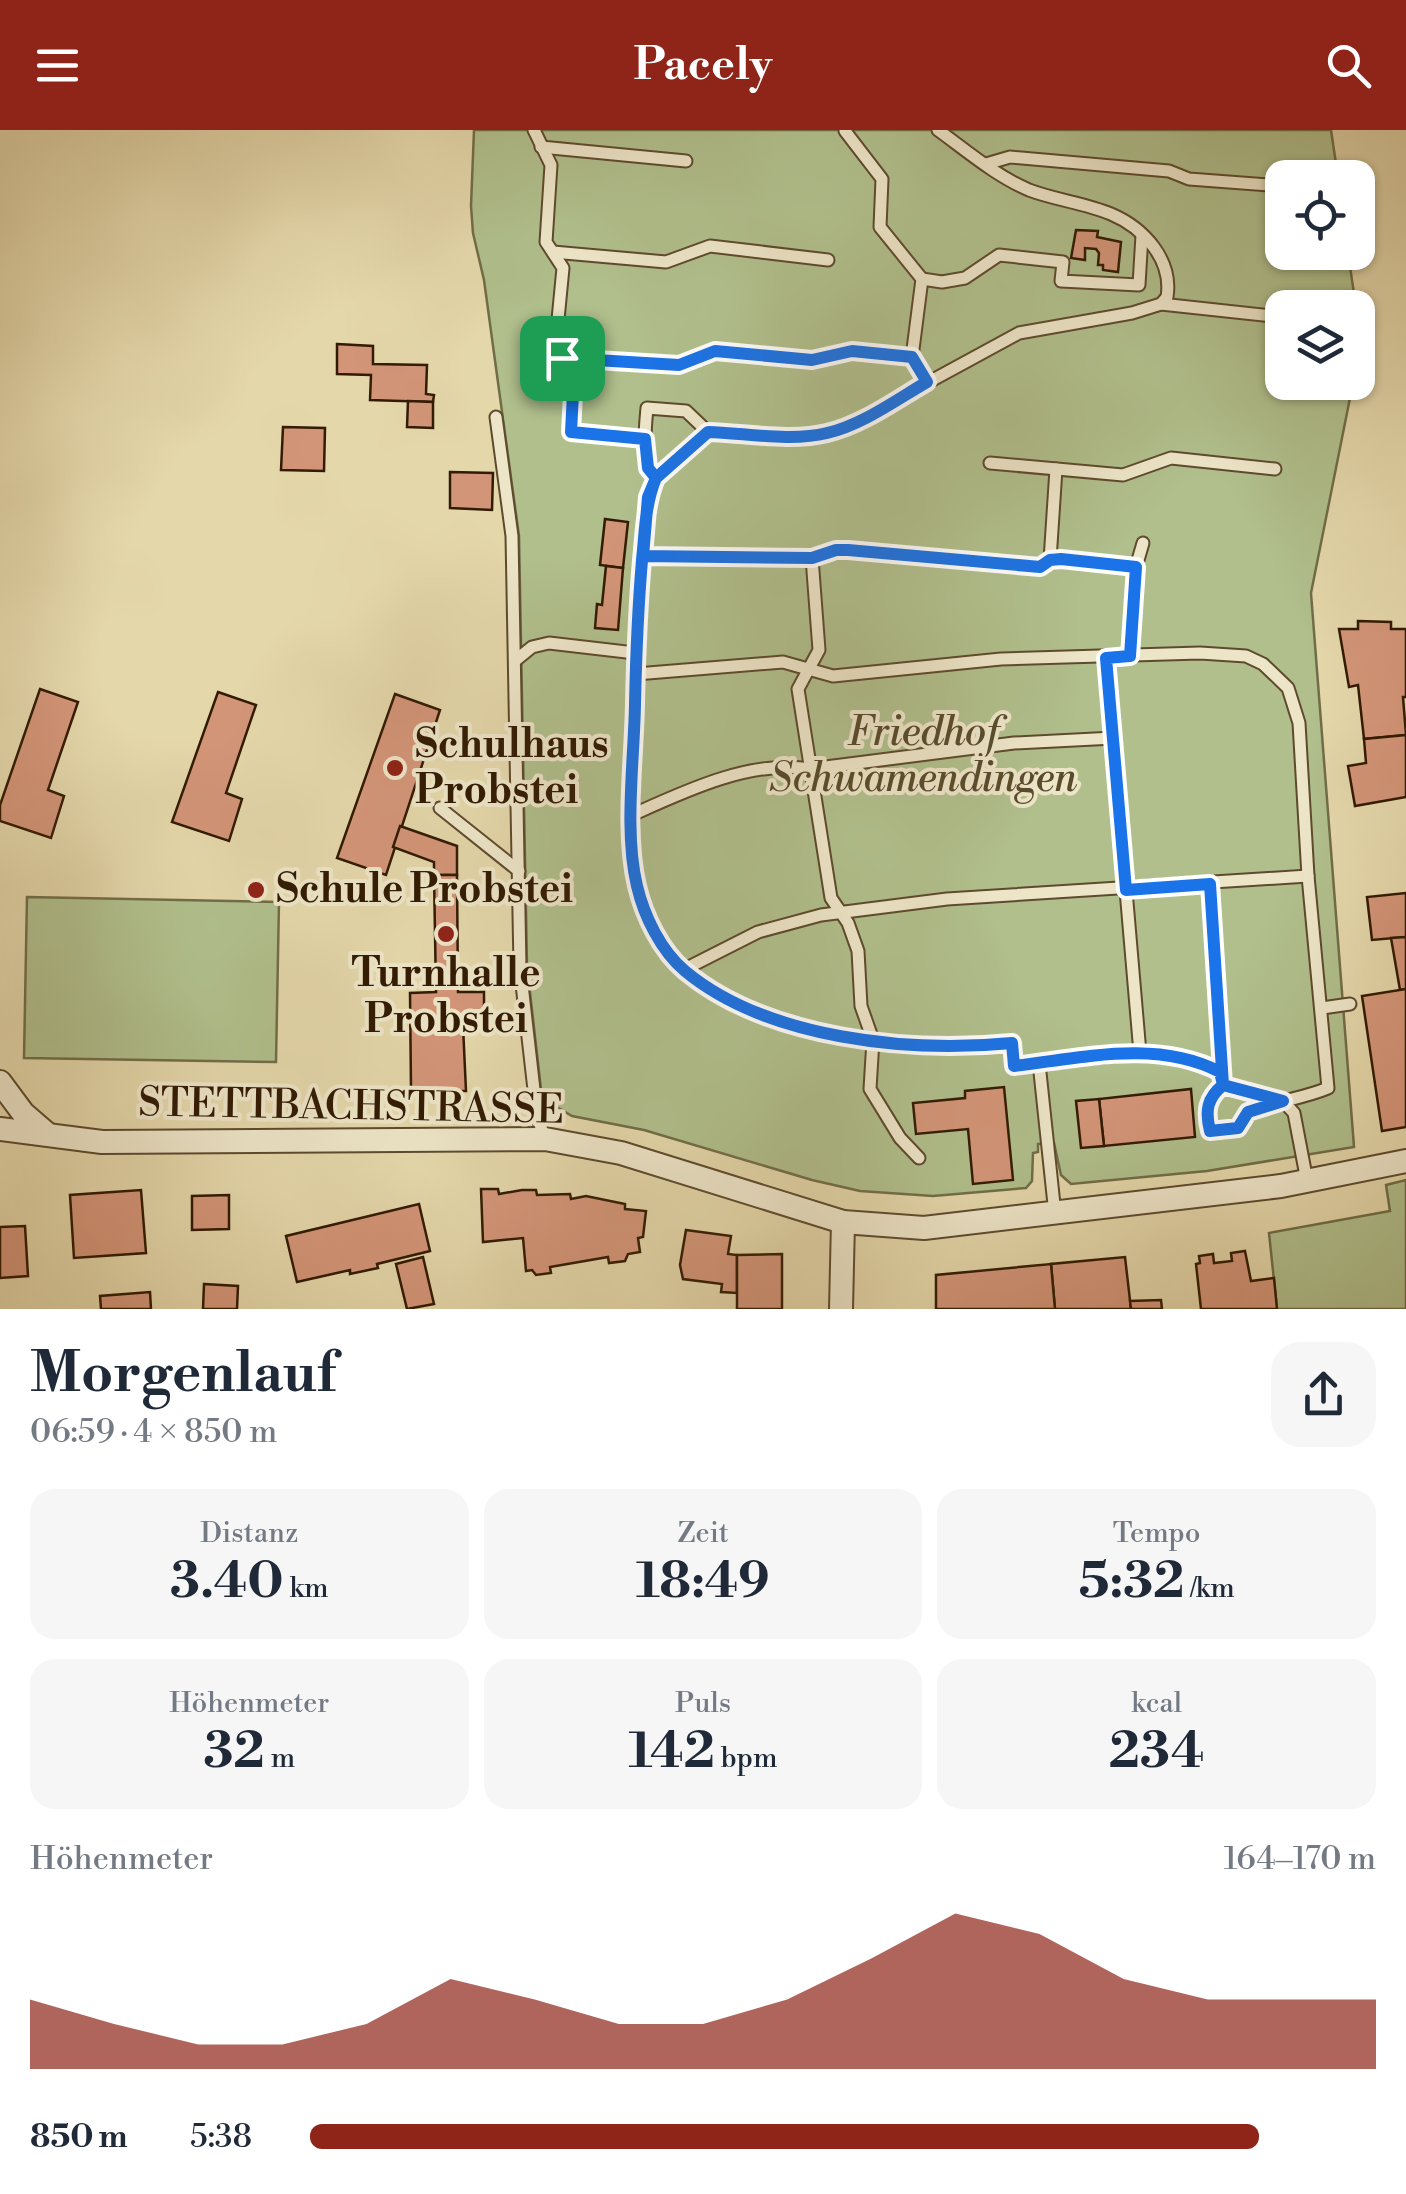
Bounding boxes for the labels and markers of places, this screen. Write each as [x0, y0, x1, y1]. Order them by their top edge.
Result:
pin [520, 316, 605, 401]
place label: Schulhaus Probstei [415, 720, 609, 816]
marker: Schulhaus Probstei [384, 757, 406, 779]
place label: Schule Probstei [276, 865, 573, 915]
marker: Schule Probstei [245, 879, 267, 901]
marker: Turnhalle Probstei [435, 923, 457, 945]
place label: Turnhalle Probstei [352, 949, 540, 1045]

